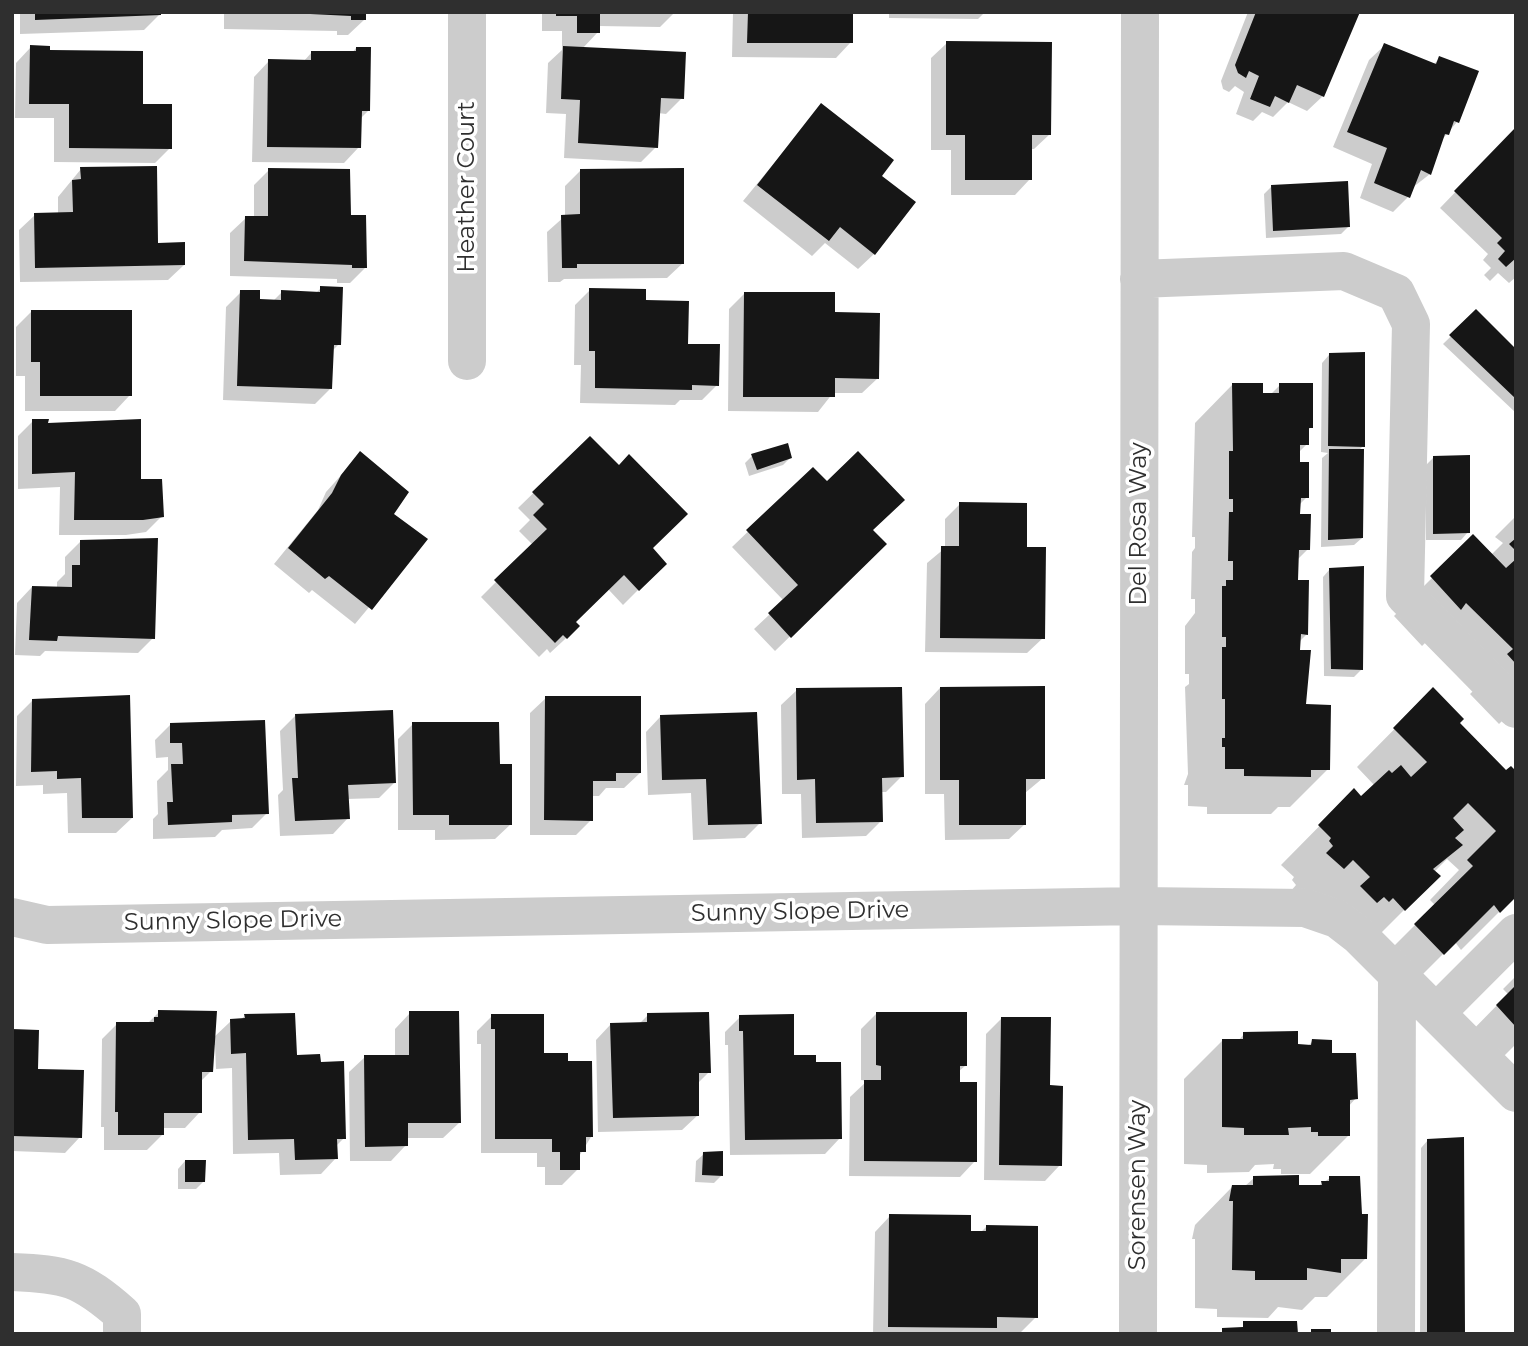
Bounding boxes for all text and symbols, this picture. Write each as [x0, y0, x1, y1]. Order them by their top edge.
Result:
street label: Heather Court [453, 101, 481, 273]
street label: Del Rosa Way [1125, 442, 1153, 606]
street label: Sunny Slope Drive [691, 896, 909, 928]
street label: Sunny Slope Drive [124, 905, 342, 937]
street label: Sorensen Way [1124, 1100, 1152, 1270]

